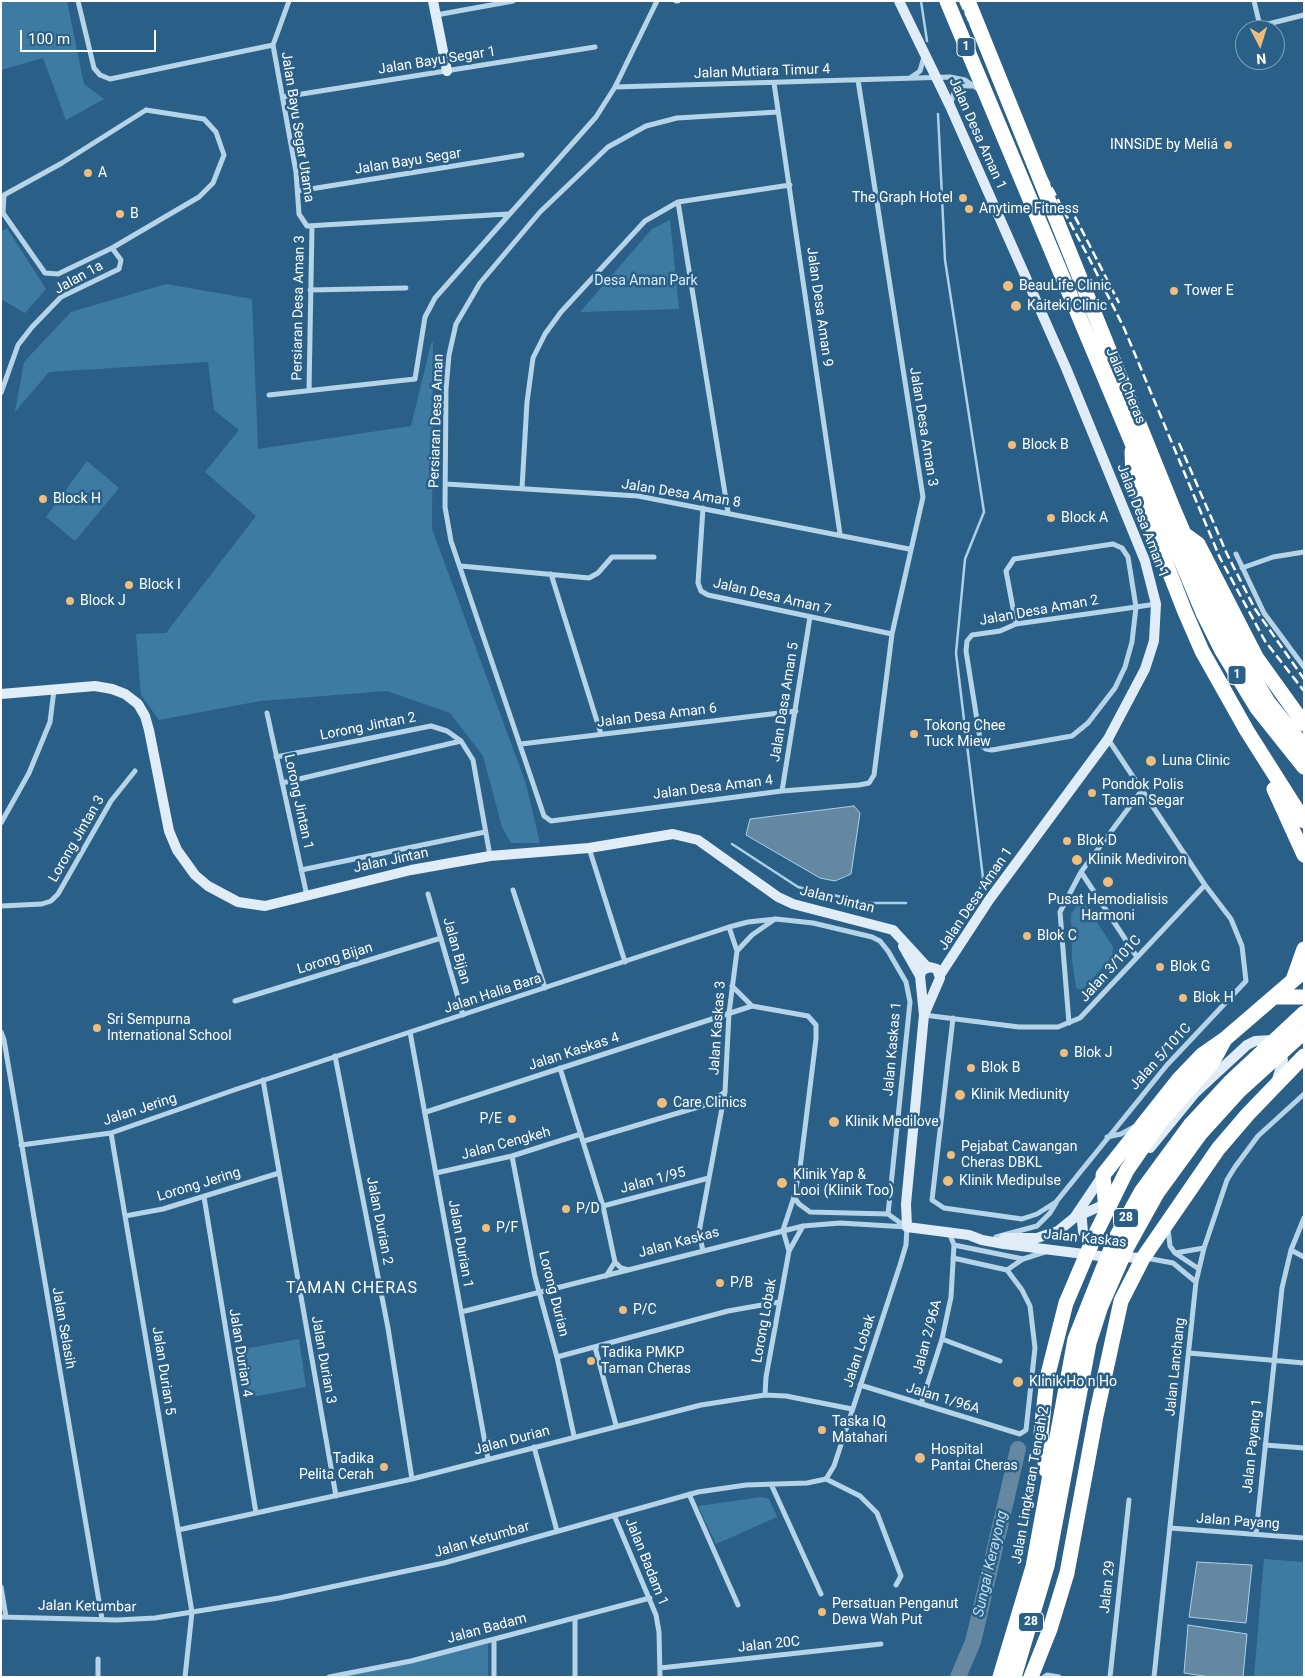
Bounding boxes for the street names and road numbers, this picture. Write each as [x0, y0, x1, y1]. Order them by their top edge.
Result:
road number: 1 [957, 38, 975, 56]
street label: Jalan Bayu Segar 1 [377, 43, 497, 79]
street label: Jalan Bayu Segar Utama [277, 51, 317, 203]
street label: Jalan Mutiara Timur 4 [693, 61, 831, 83]
street label: Jalan Desa Aman 1 [945, 76, 1009, 192]
street label: Jalan Bayu Segar [354, 145, 462, 179]
street label: Persiaran Desa Aman 3 [289, 235, 309, 381]
street label: Jalan Desa Aman 9 [802, 246, 836, 368]
street label: Jalan 1a [52, 258, 106, 298]
street label: Jalan Cheras [1101, 345, 1149, 427]
street label: Persiaran Desa Aman [426, 354, 448, 488]
street label: Jalan Desa Aman 3 [905, 366, 941, 488]
street label: Jalan Desa Aman 1 [1113, 462, 1171, 580]
street label: Jalan Desa Aman 8 [620, 476, 742, 512]
street label: Jalan Desa Aman 7 [711, 575, 833, 619]
street label: Jalan Desa Aman 2 [978, 592, 1100, 630]
street label: Jalan Dasa Aman 5 [767, 641, 803, 763]
road number: 1 [1228, 666, 1246, 684]
street label: Jalan Desa Aman 6 [596, 700, 718, 732]
street label: Lorong Jintan 2 [319, 709, 417, 745]
street label: Lorong Jintan 1 [280, 753, 316, 851]
street label: Jalan Desa Aman 4 [652, 772, 774, 804]
street label: Lorong Jintan 3 [45, 793, 109, 885]
street label: Jalan Desa Aman 1 [935, 844, 1017, 954]
street label: Jalan Jintan [352, 845, 430, 877]
street label: Jalan Jintan [798, 883, 876, 917]
street label: Jalan Bijan [439, 916, 473, 986]
street label: Jalan 3/101C [1077, 932, 1145, 1006]
street label: Lorong Bijan [295, 940, 375, 978]
street label: Jalan Halia Bara [442, 970, 544, 1018]
street label: Jalan Kaskas 3 [706, 980, 730, 1076]
street label: Jalan Kaskas 1 [881, 1001, 905, 1097]
street label: Jalan 5/101C [1127, 1020, 1195, 1094]
street label: Jalan Kaskas 4 [526, 1029, 622, 1075]
street label: Jalan Jering [101, 1090, 179, 1130]
street label: Jalan Cengkeh [459, 1124, 553, 1164]
street label: Lorong Jering [155, 1164, 243, 1206]
street label: Jalan 1/95 [618, 1164, 688, 1198]
street label: Jalan Durian 2 [362, 1176, 396, 1266]
street label: Jalan Durian 1 [444, 1199, 476, 1289]
road number: 28 [1114, 1208, 1138, 1228]
street label: Jalan Kaskas [637, 1224, 721, 1262]
street label: Jalan Kaskas [1043, 1226, 1127, 1252]
street label: Lorong Durian [534, 1249, 572, 1339]
street label: Lorong Lobak [749, 1278, 781, 1364]
street label: Jalan Selasih [48, 1286, 78, 1370]
street label: Jalan 2/96A [910, 1298, 946, 1376]
street label: Jalan Durian 4 [225, 1308, 255, 1398]
street label: Jalan Lobak [840, 1312, 880, 1390]
street label: Jalan Durian 3 [307, 1315, 339, 1405]
street label: Jalan Lanchang [1162, 1317, 1190, 1417]
street label: Jalan Durian 5 [148, 1326, 178, 1416]
street label: Jalan 1/96A [904, 1380, 982, 1418]
street label: Jalan Payang 1 [1240, 1398, 1266, 1494]
street label: Jalan Lingkaran Tengah 2 [1009, 1405, 1053, 1565]
street label: Jalan Durian [472, 1423, 552, 1459]
street label: Jalan Payang [1196, 1511, 1280, 1533]
street label: Jalan Badam 1 [621, 1516, 671, 1608]
street label: Jalan Ketumbar [432, 1518, 532, 1562]
street label: Jalan 29 [1097, 1560, 1119, 1614]
street label: Jalan Ketumbar [38, 1598, 136, 1616]
street label: Jalan Badam [445, 1610, 529, 1648]
road number: 28 [1018, 1612, 1044, 1631]
street label: Jalan 20C [737, 1633, 801, 1657]

